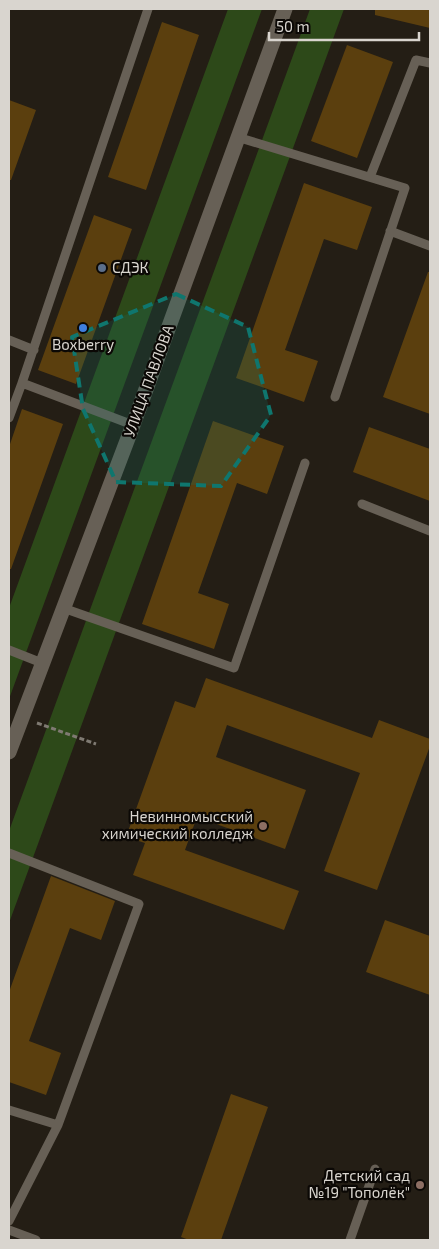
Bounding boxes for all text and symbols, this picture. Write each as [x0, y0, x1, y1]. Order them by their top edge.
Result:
scale bar [269, 10, 419, 42]
text: 50 m [276, 17, 310, 35]
place label: СДЭК [112, 258, 149, 276]
marker: СДЭК [96, 262, 108, 274]
street label: УЛИЦА ПАВЛОВА [119, 321, 177, 439]
marker: Boxberry [77, 322, 89, 334]
place label: Boxberry [52, 335, 114, 353]
place label: Невинномысский химический колледж [102, 807, 253, 842]
marker: Невинномысский химический колледж [257, 820, 269, 832]
place label: Детский сад №19 "Тополёк" [308, 1166, 410, 1201]
marker: Детский сад №19 "Тополёк" [414, 1179, 426, 1191]

